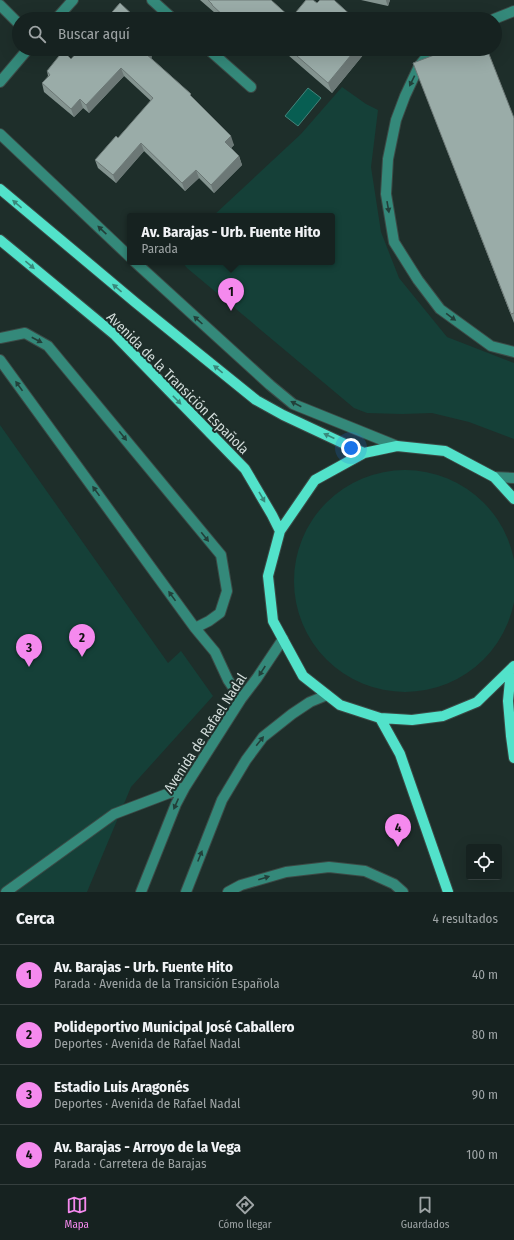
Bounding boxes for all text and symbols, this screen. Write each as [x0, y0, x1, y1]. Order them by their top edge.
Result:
search box [12, 12, 502, 56]
icon: search [26, 23, 48, 45]
text: Buscar aquí [58, 25, 130, 43]
one-way arrow [409, 75, 415, 87]
one-way arrow [12, 200, 23, 209]
one-way arrow [385, 201, 391, 213]
popup [127, 213, 335, 265]
text: Av. Barajas - Urb. Fuente Hito [142, 223, 320, 241]
one-way arrow [97, 225, 107, 235]
text: Parada [142, 241, 178, 256]
one-way arrow [25, 260, 35, 269]
pin: 1 [218, 278, 244, 311]
one-way arrow [112, 283, 122, 292]
street label: Avenida de la Transición Española [103, 309, 252, 458]
one-way arrow [445, 313, 456, 321]
one-way arrow [193, 315, 203, 324]
one-way arrow [31, 336, 43, 343]
one-way arrow [213, 365, 223, 374]
one-way arrow [15, 381, 23, 392]
one-way arrow [172, 395, 182, 405]
one-way arrow [290, 401, 302, 408]
one-way arrow [118, 431, 127, 442]
one-way arrow [323, 433, 334, 439]
your location [341, 438, 361, 458]
one-way arrow [91, 486, 100, 497]
one-way arrow [258, 491, 265, 503]
one-way arrow [201, 531, 210, 542]
one-way arrow [168, 591, 176, 602]
pin: 2 [69, 624, 95, 657]
pin: 3 [16, 634, 42, 667]
one-way arrow [258, 666, 265, 677]
street label: Avenida de Rafael Nadal [160, 670, 251, 796]
one-way arrow [256, 736, 264, 747]
one-way arrow [173, 799, 179, 811]
pin: 4 [385, 814, 411, 847]
map controls [466, 844, 502, 880]
button: locate [466, 844, 502, 880]
one-way arrow [198, 849, 204, 861]
one-way arrow [258, 875, 270, 881]
text: Cerca [16, 908, 55, 929]
text: 4 resultados [432, 911, 498, 926]
text: Av. Barajas - Urb. Fuente Hito [54, 958, 233, 976]
text: 1 [26, 967, 32, 982]
text: 40 m [472, 967, 498, 982]
text: Parada · Avenida de la Transición Española [54, 976, 280, 991]
text: Polideportivo Municipal José Caballero [54, 1018, 295, 1036]
text: 2 [26, 1027, 32, 1042]
text: 80 m [472, 1027, 498, 1042]
text: Deportes · Avenida de Rafael Nadal [54, 1036, 240, 1051]
text: Estadio Luis Aragonés [54, 1078, 189, 1096]
text: 3 [26, 1087, 32, 1102]
text: 90 m [472, 1087, 498, 1102]
text: Deportes · Avenida de Rafael Nadal [54, 1096, 240, 1111]
text: Av. Barajas - Arroyo de la Vega [54, 1138, 241, 1156]
text: 4 [26, 1147, 32, 1162]
text: 100 m [466, 1147, 498, 1162]
text: Parada · Carretera de Barajas [54, 1156, 207, 1171]
tab: Mapa [65, 1194, 89, 1231]
tab: Cómo llegar [218, 1194, 272, 1231]
tab: Guardados [401, 1194, 449, 1231]

